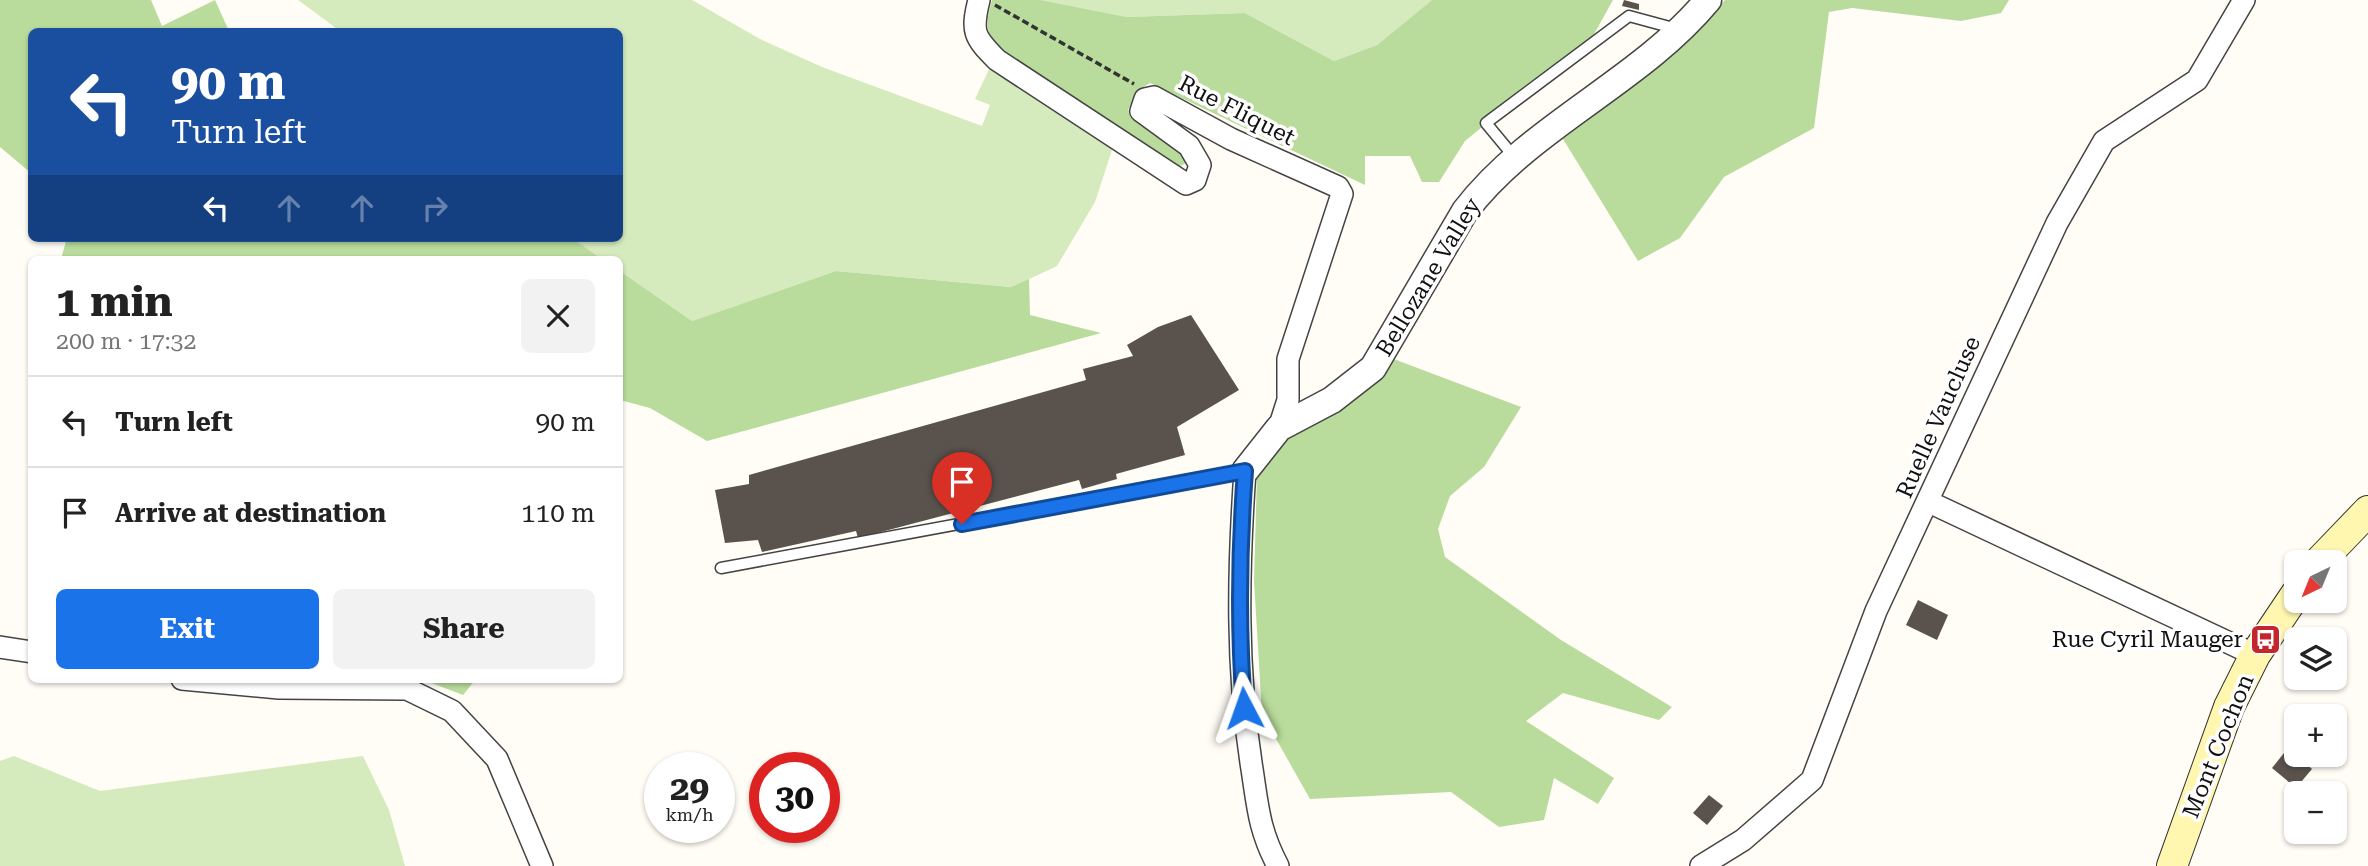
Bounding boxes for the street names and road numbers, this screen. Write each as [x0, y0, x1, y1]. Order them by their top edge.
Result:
street label: Rue Fliquet [1174, 70, 1300, 151]
street label: Bellozane Valley [1370, 193, 1487, 361]
street label: Ruelle Vaucluse [1891, 332, 1986, 502]
street label: Mont Cochon [2177, 670, 2260, 822]

